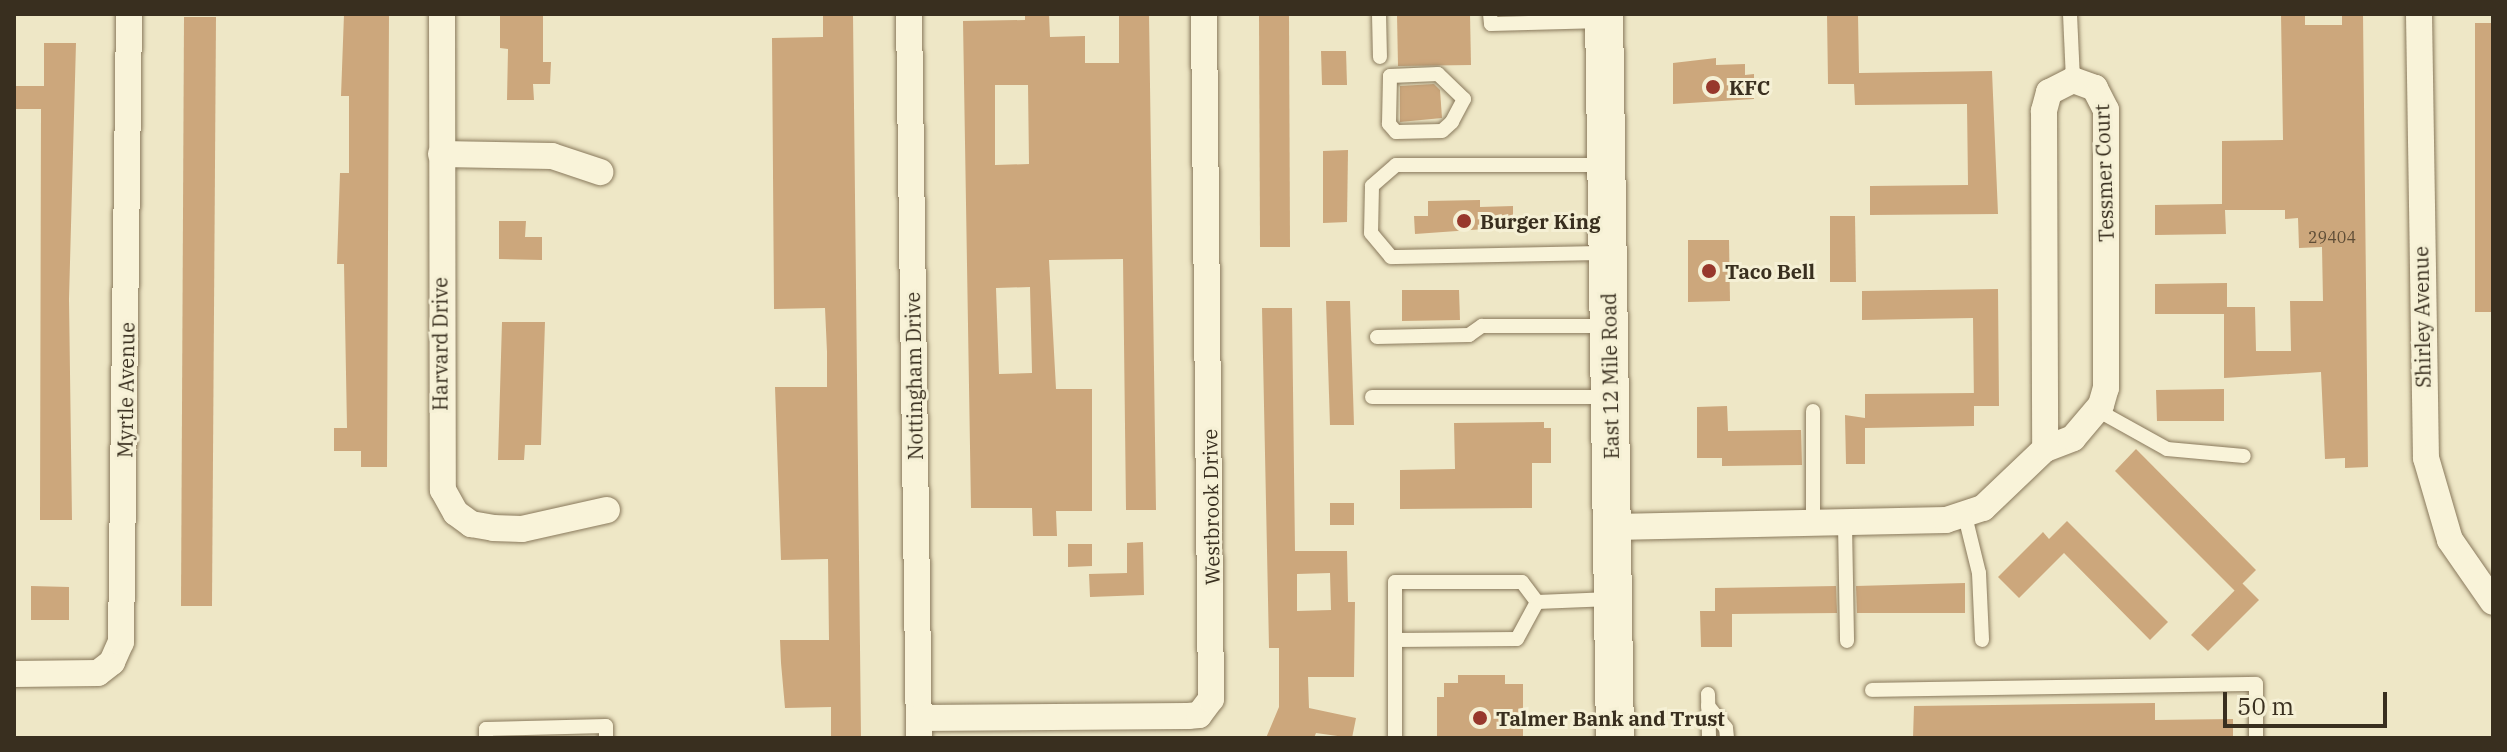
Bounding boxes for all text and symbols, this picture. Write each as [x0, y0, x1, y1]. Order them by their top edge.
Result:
place label: KFC [1729, 75, 1770, 99]
marker: KFC [1704, 78, 1722, 96]
street label: Tessmer Court [2090, 104, 2118, 242]
place label: Burger King [1480, 209, 1600, 233]
marker: Burger King [1455, 212, 1473, 230]
house number: 29404 [2308, 227, 2356, 247]
street label: Shirley Avenue [2409, 246, 2435, 388]
place label: Taco Bell [1725, 259, 1815, 283]
marker: Taco Bell [1700, 262, 1718, 280]
street label: Harvard Drive [428, 277, 452, 411]
street label: Nottingham Drive [901, 292, 927, 460]
street label: East 12 Mile Road [1597, 293, 1623, 459]
street label: Myrtle Avenue [113, 322, 139, 458]
street label: Westbrook Drive [1198, 429, 1224, 585]
scale bar [2227, 676, 2391, 726]
text: 50 m [2237, 690, 2294, 722]
place label: Talmer Bank and Trust [1496, 706, 1725, 730]
marker: Talmer Bank and Trust [1471, 709, 1489, 727]

